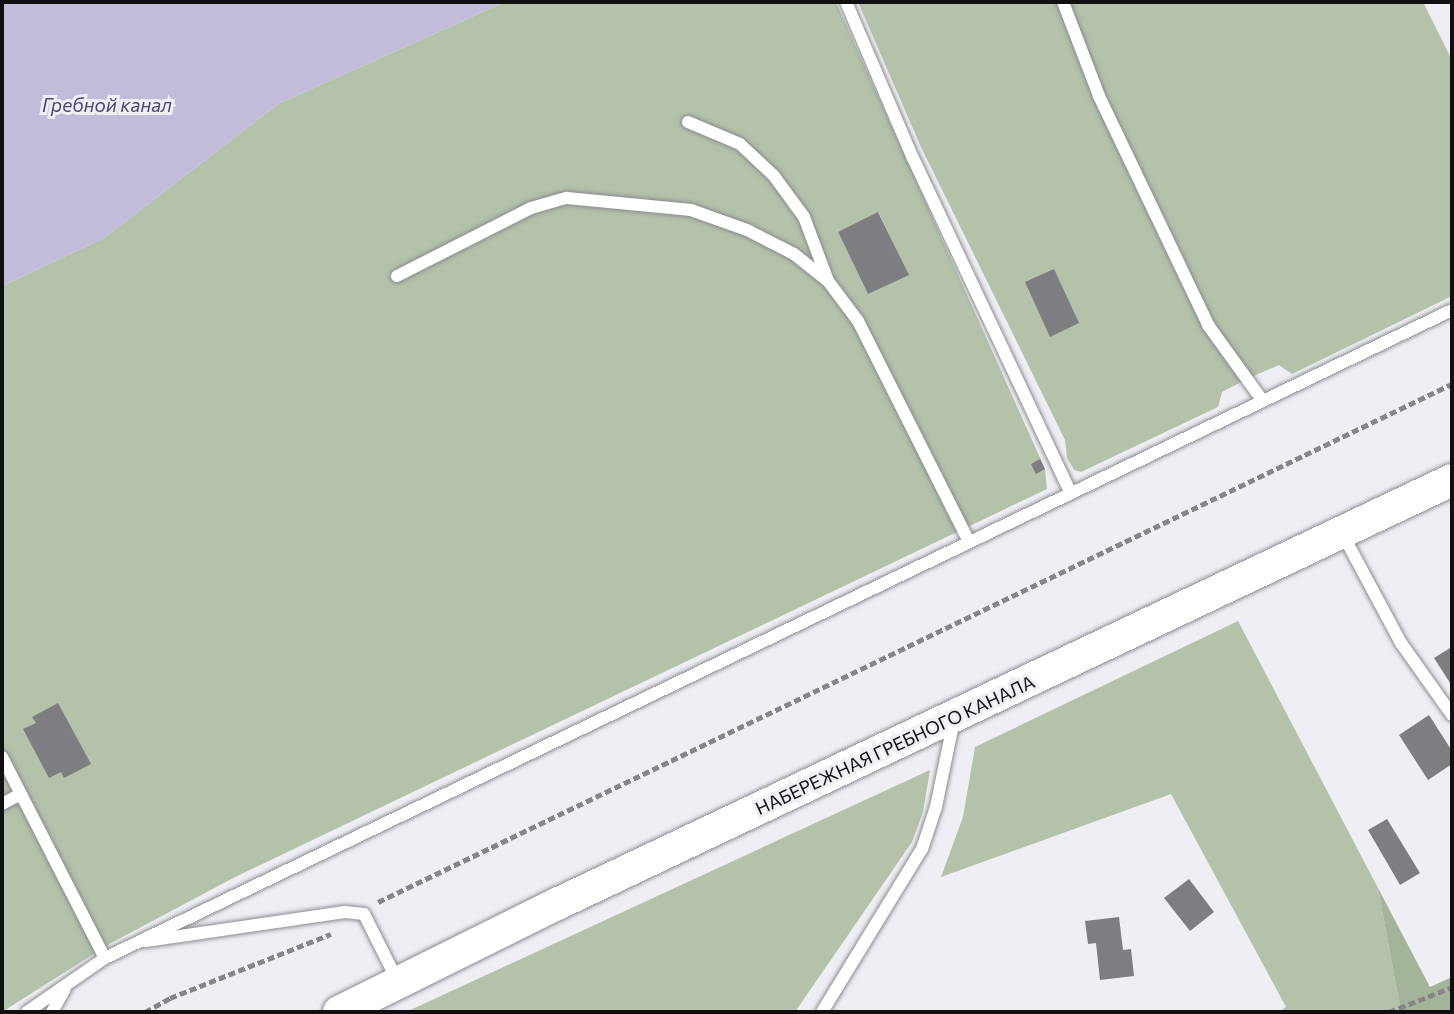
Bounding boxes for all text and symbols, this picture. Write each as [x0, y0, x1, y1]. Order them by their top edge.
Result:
water label: Гребной канал [42, 94, 172, 116]
street label: НАБЕРЕЖНАЯ ГРЕБНОГО КАНАЛА [752, 671, 1038, 819]

